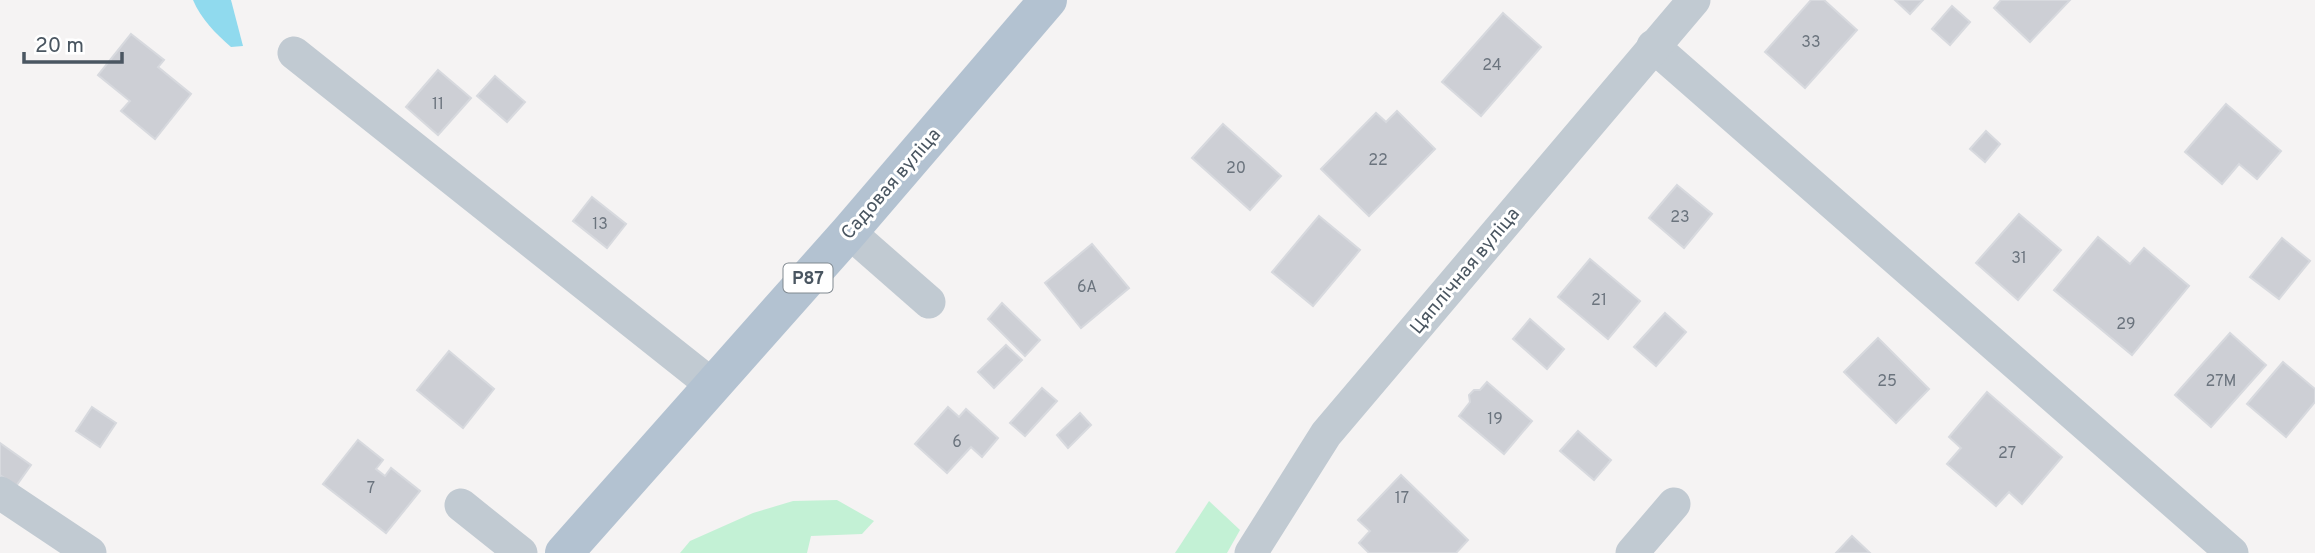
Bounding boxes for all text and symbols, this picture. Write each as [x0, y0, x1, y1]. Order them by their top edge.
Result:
scale bar [24, 21, 122, 65]
text: 20 m [35, 33, 84, 60]
house number: 33 [1801, 33, 1821, 53]
house number: 24 [1482, 56, 1502, 76]
house number: 11 [432, 95, 444, 115]
street label: Садовая вуліца [836, 123, 947, 245]
house number: 22 [1368, 151, 1388, 171]
house number: 20 [1226, 159, 1246, 179]
street label: Цяплічная вуліца [1405, 203, 1526, 340]
house number: 23 [1670, 208, 1690, 228]
house number: 13 [592, 215, 608, 235]
house number: 31 [2011, 249, 2027, 269]
road number: Р87 [784, 264, 832, 292]
house number: 6А [1077, 278, 1097, 298]
house number: 21 [1591, 291, 1607, 311]
house number: 29 [2116, 315, 2136, 335]
house number: 25 [1877, 372, 1897, 392]
house number: 27М [2206, 372, 2236, 392]
house number: 19 [1487, 410, 1503, 430]
house number: 6 [952, 433, 962, 453]
house number: 27 [1998, 444, 2016, 464]
house number: 7 [367, 479, 375, 499]
house number: 17 [1395, 489, 1409, 509]

